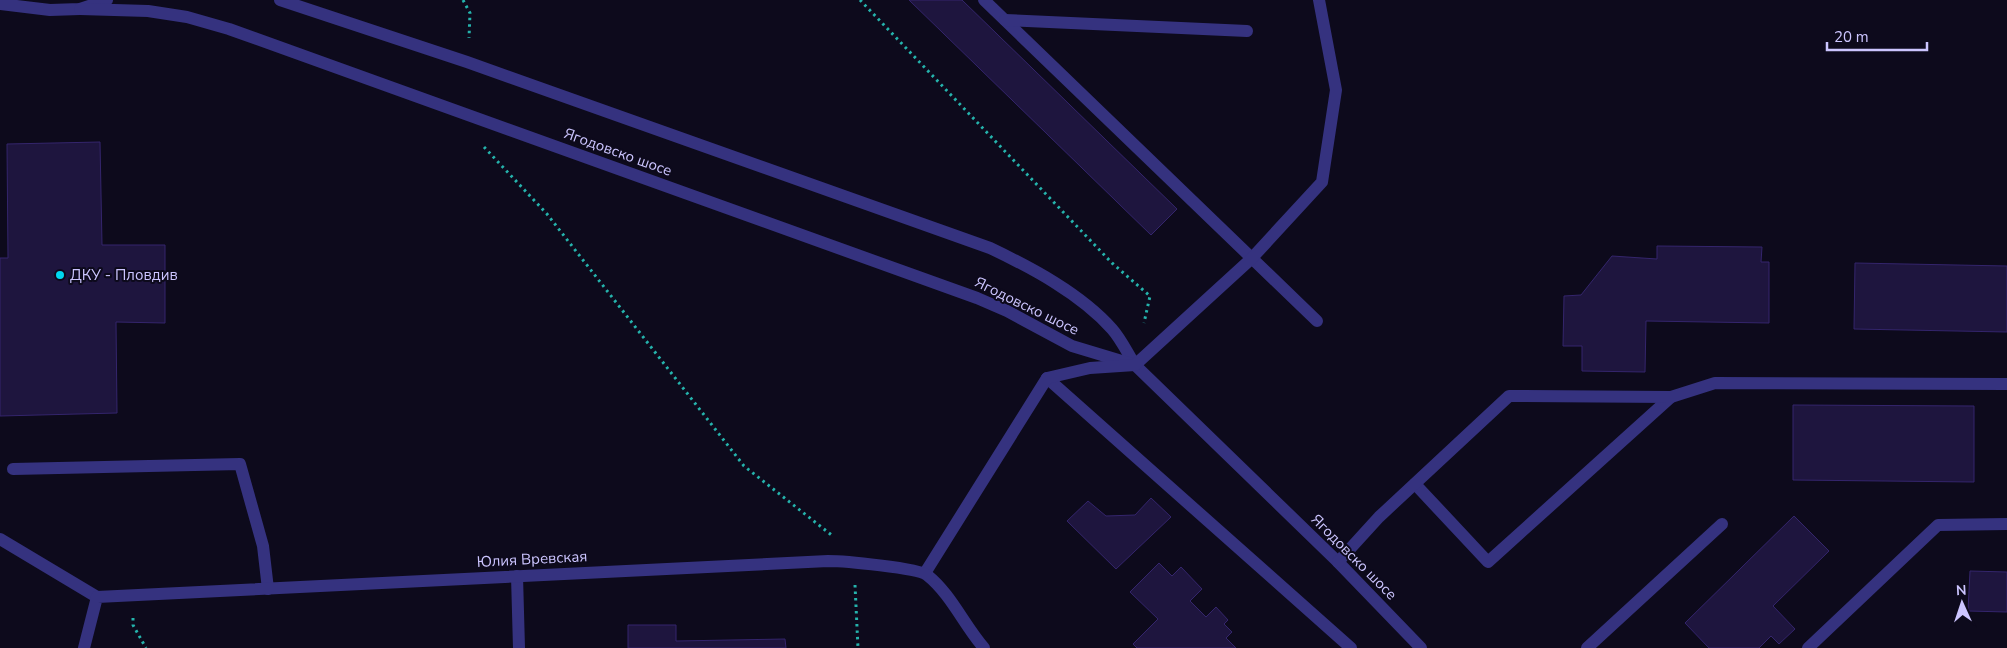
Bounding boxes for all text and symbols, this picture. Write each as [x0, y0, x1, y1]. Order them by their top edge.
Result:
scale bar [1827, 20, 1927, 52]
text: 20 m [1834, 27, 1869, 47]
street label: Ягодовско шосе [561, 123, 675, 181]
place label: ДКУ - Пловдив [70, 265, 178, 285]
marker: ДКУ - Пловдив [54, 269, 66, 281]
street label: Ягодовско шосе [972, 272, 1082, 340]
street label: Ягодовско шосе [1307, 510, 1401, 604]
street label: Юлия Вревская [476, 546, 588, 572]
north arrow [1937, 578, 1987, 628]
text: N [1956, 581, 1967, 600]

